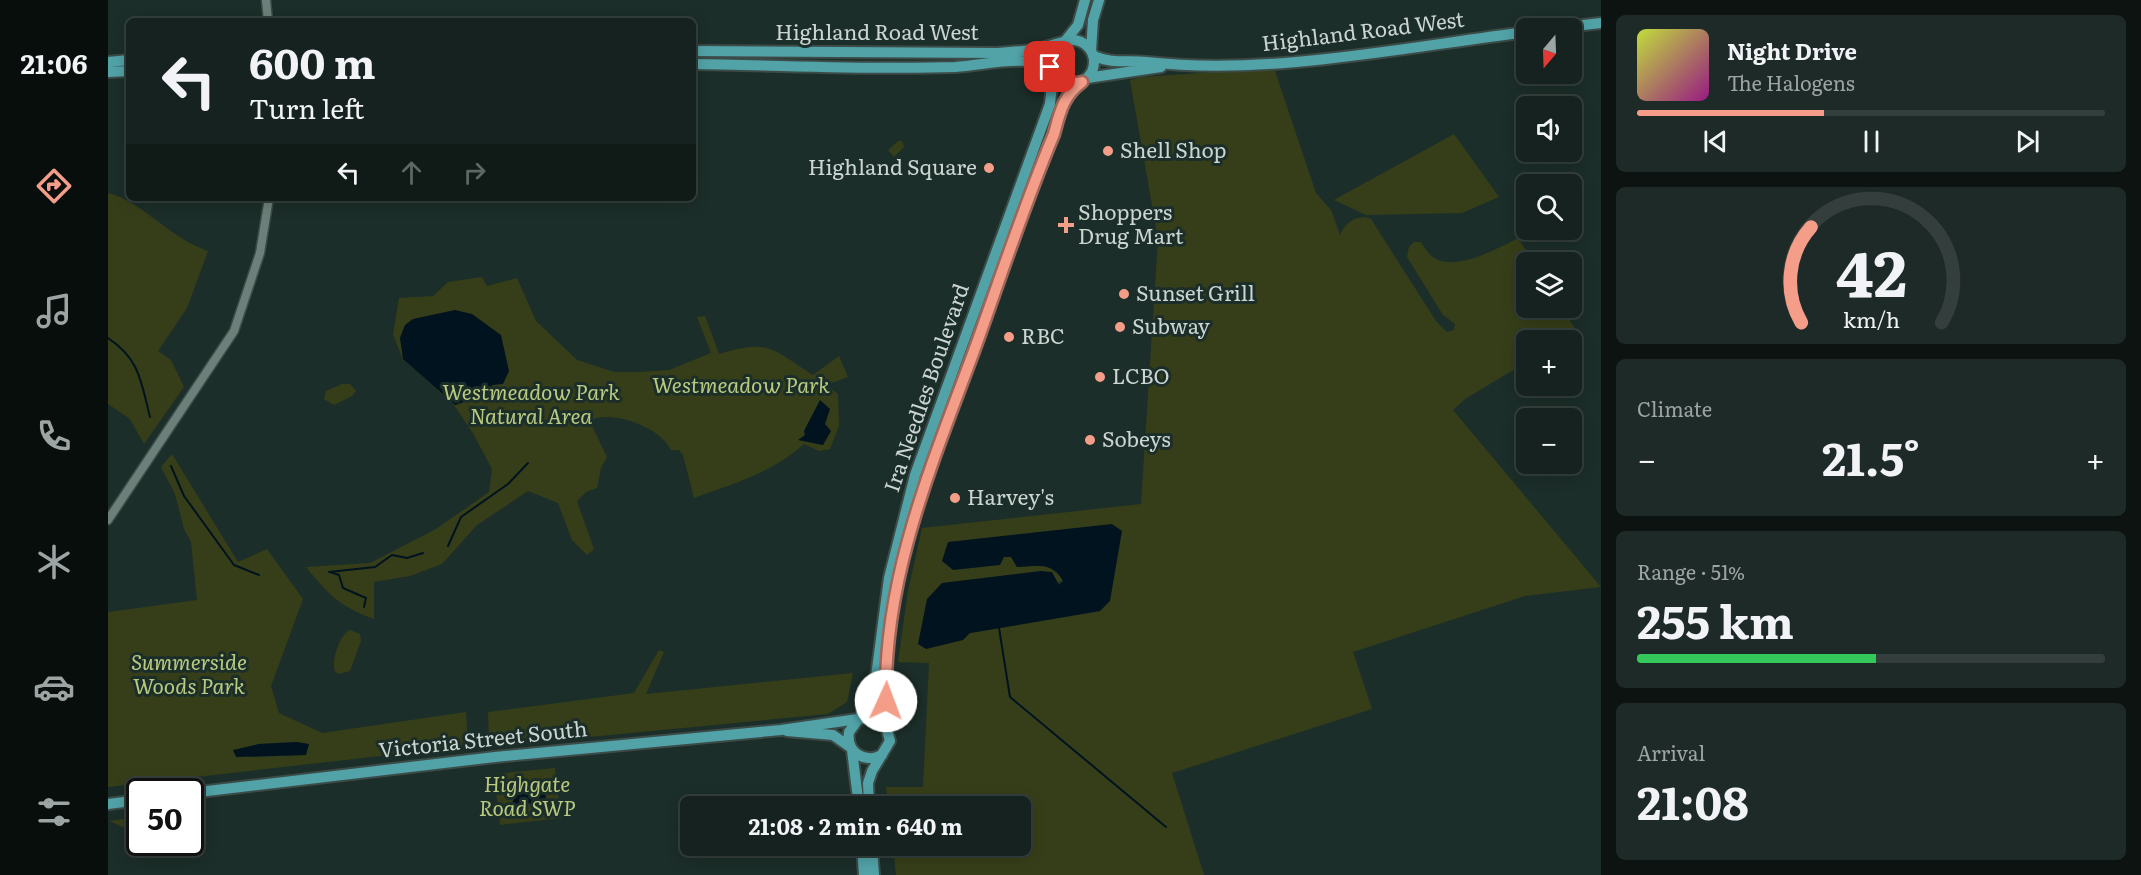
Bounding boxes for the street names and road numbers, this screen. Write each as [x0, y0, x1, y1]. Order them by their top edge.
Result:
street label: Highland Road West [1260, 2, 1466, 57]
street label: Highland Road West [775, 15, 979, 46]
street label: Ira Needles Boulevard [874, 279, 975, 496]
street label: Victoria Street South [377, 711, 589, 764]

